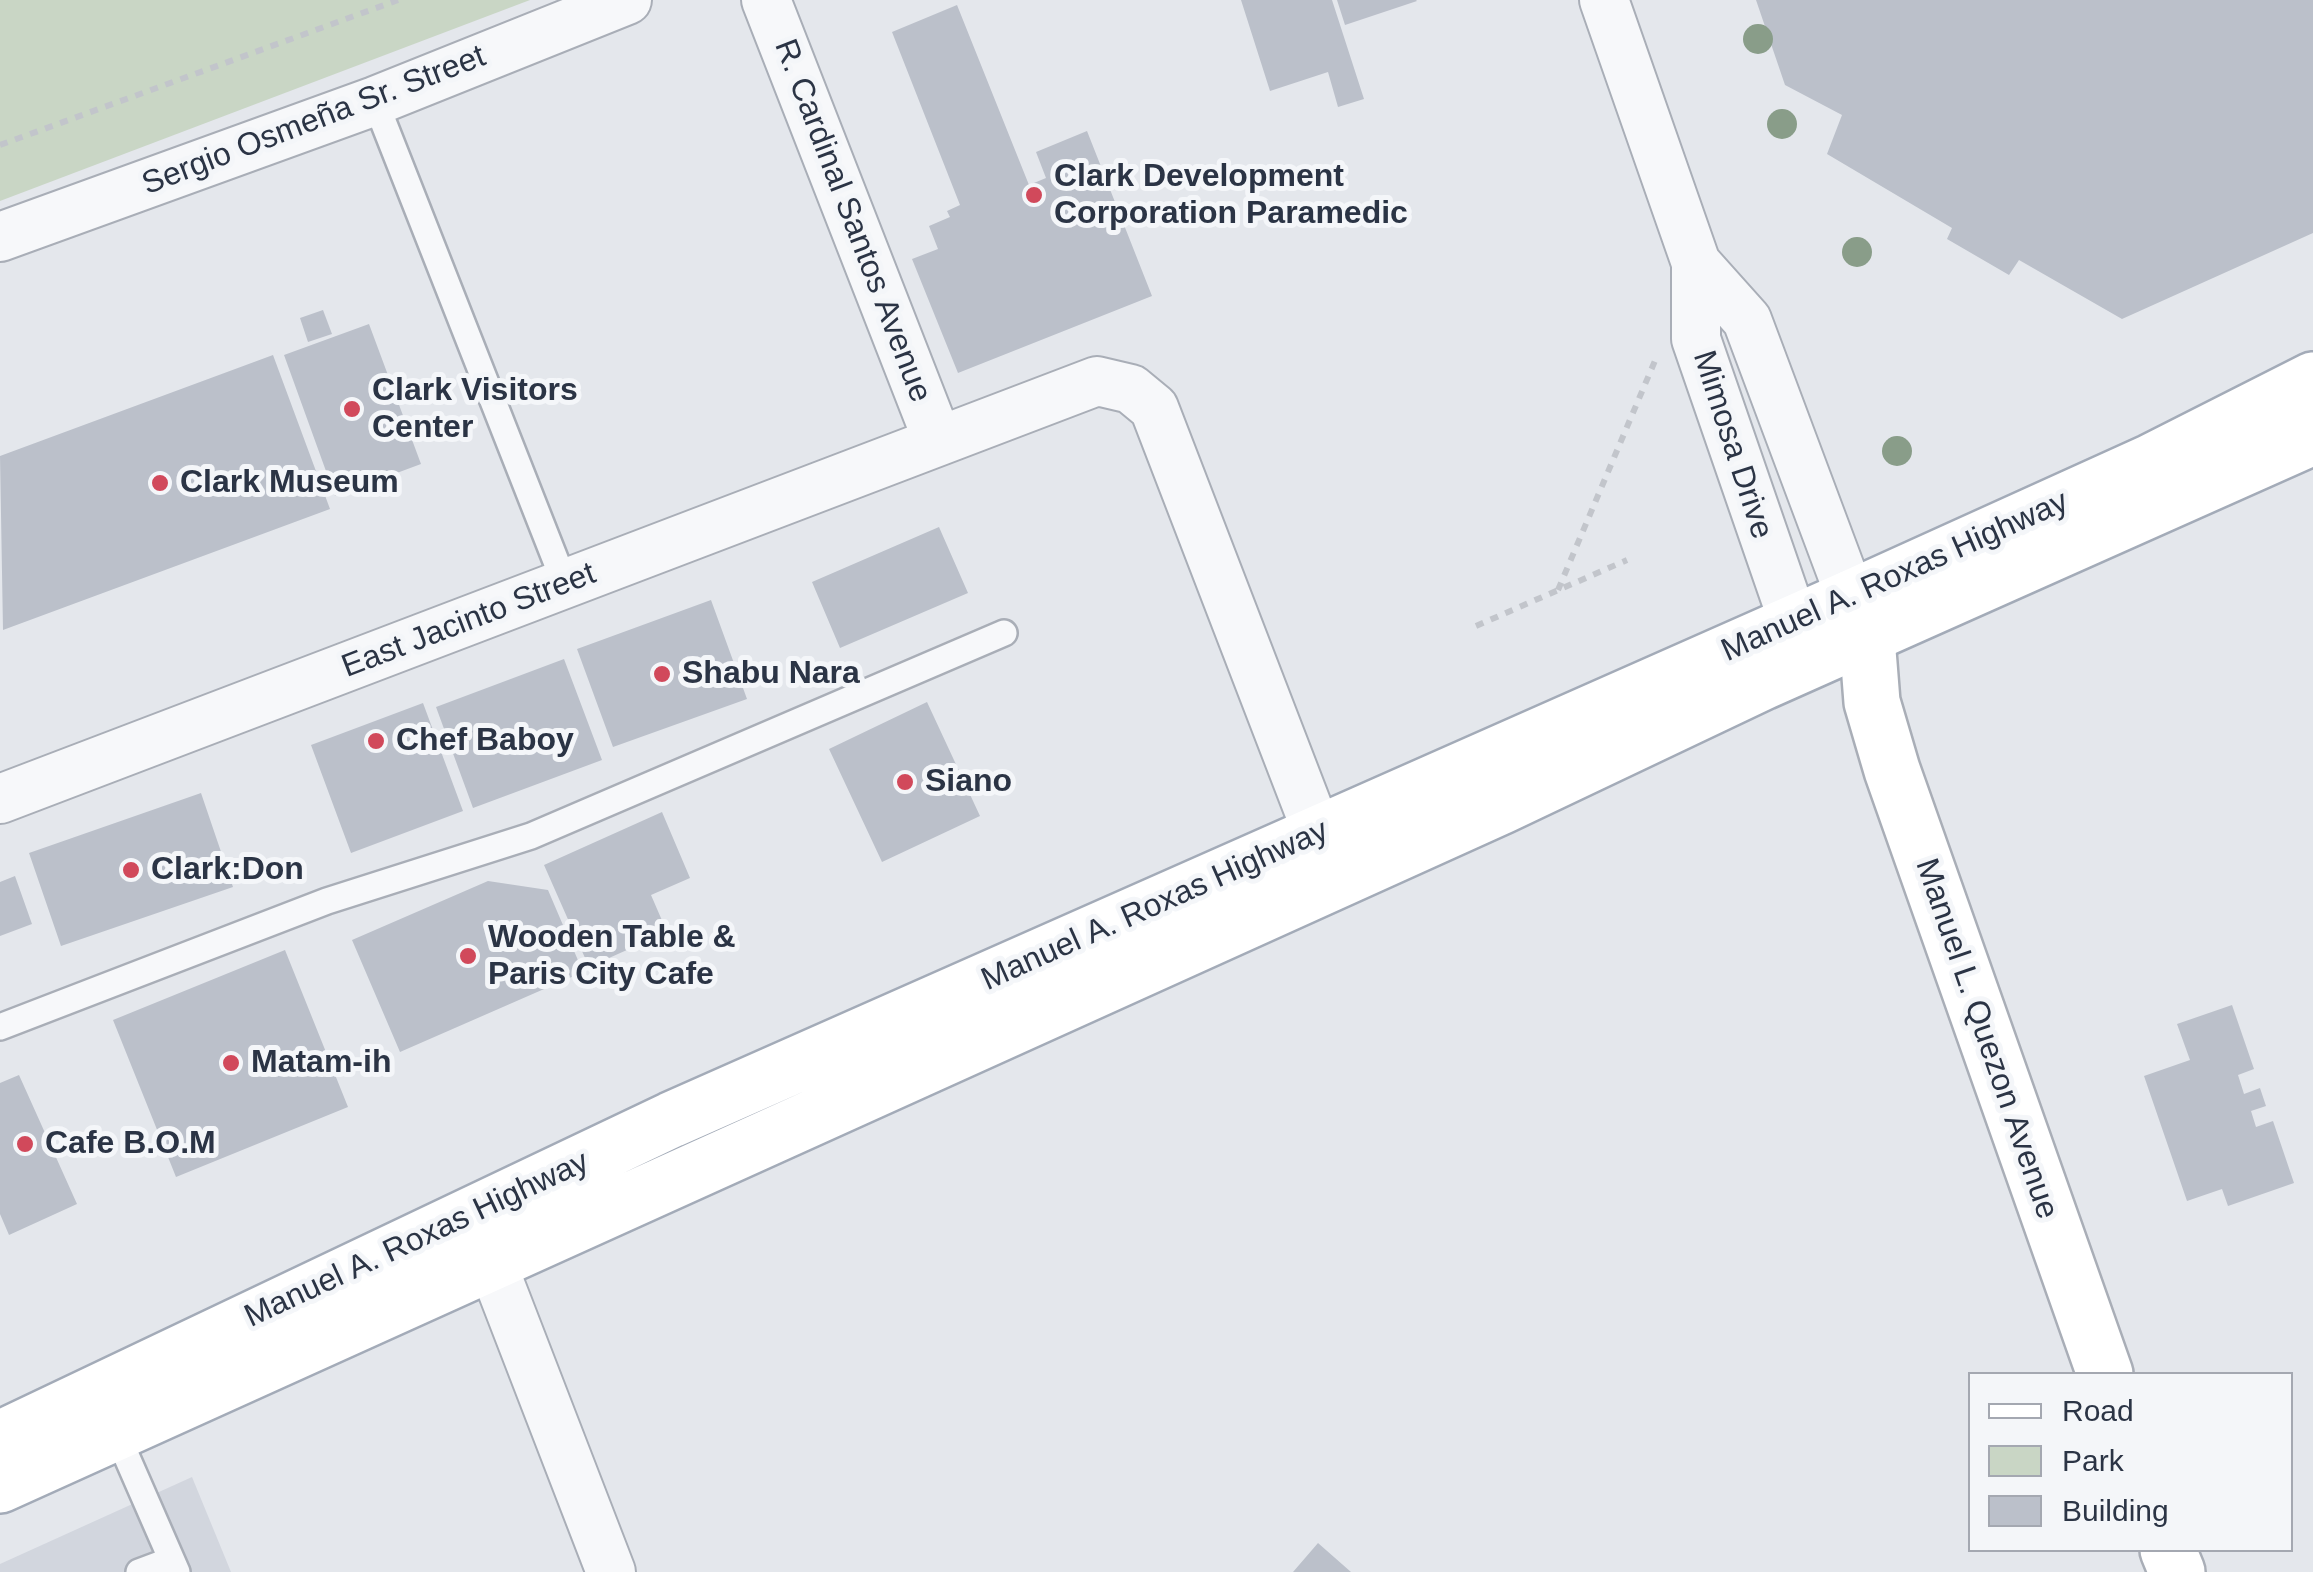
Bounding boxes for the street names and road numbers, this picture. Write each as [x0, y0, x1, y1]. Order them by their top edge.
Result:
street label: R. Cardinal Santos Avenue [765, 34, 939, 408]
street label: Sergio Osmeña Sr. Street [137, 38, 491, 204]
street label: Mimosa Drive [1684, 346, 1780, 544]
street label: Manuel A. Roxas Highway [1716, 483, 2074, 671]
street label: East Jacinto Street [337, 555, 601, 687]
street label: Manuel A. Roxas Highway [976, 812, 1334, 1000]
street label: Manuel L. Quezon Avenue [1906, 854, 2066, 1224]
street label: Manuel A. Roxas Highway [239, 1143, 595, 1337]

